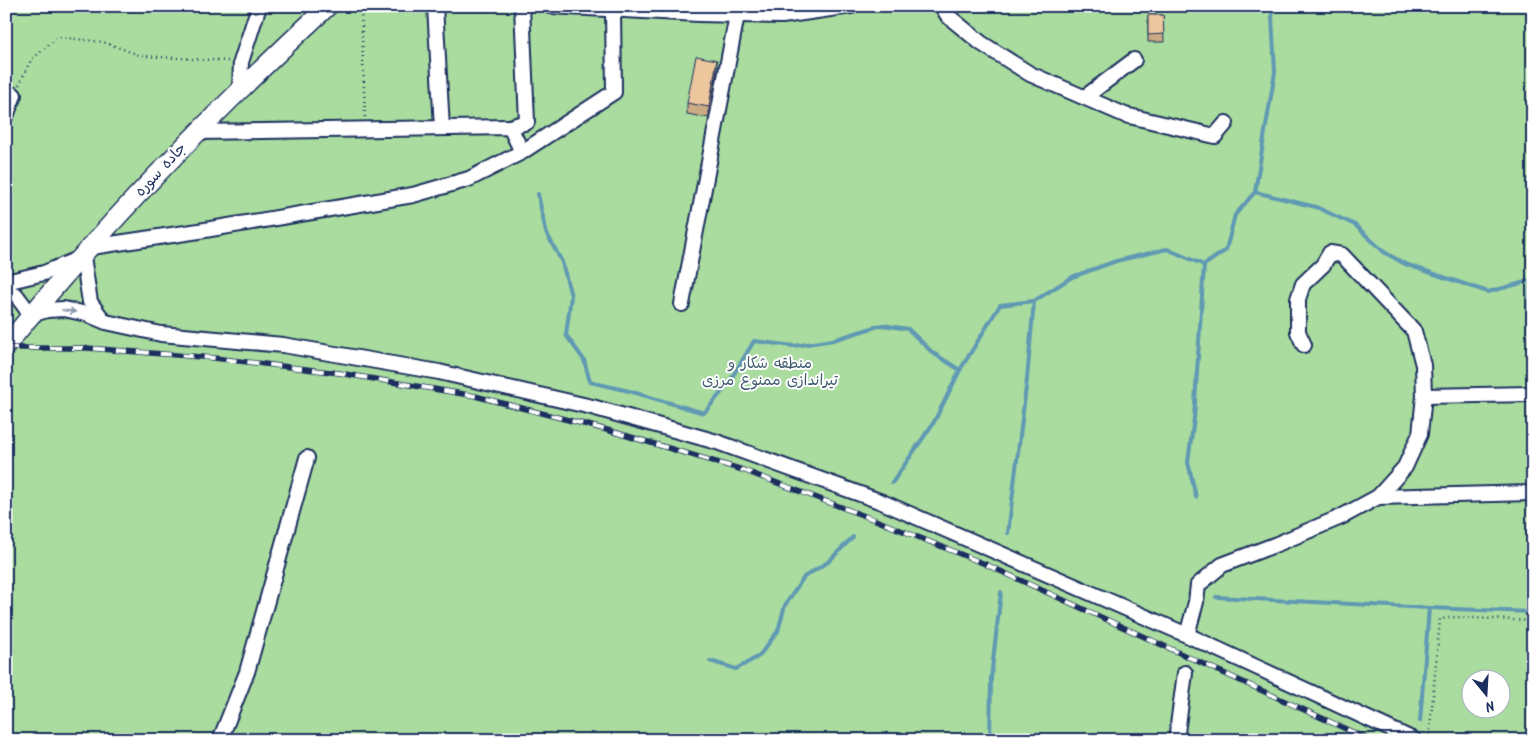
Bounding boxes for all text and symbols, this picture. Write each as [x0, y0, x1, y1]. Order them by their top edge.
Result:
street label: جاده سوره [129, 137, 193, 203]
one-way arrow [61, 307, 77, 315]
park label: منطقه شکار و تیراندازی ممنوع مرزی [702, 352, 839, 393]
north arrow [1462, 668, 1512, 718]
text: N [1482, 694, 1497, 717]

